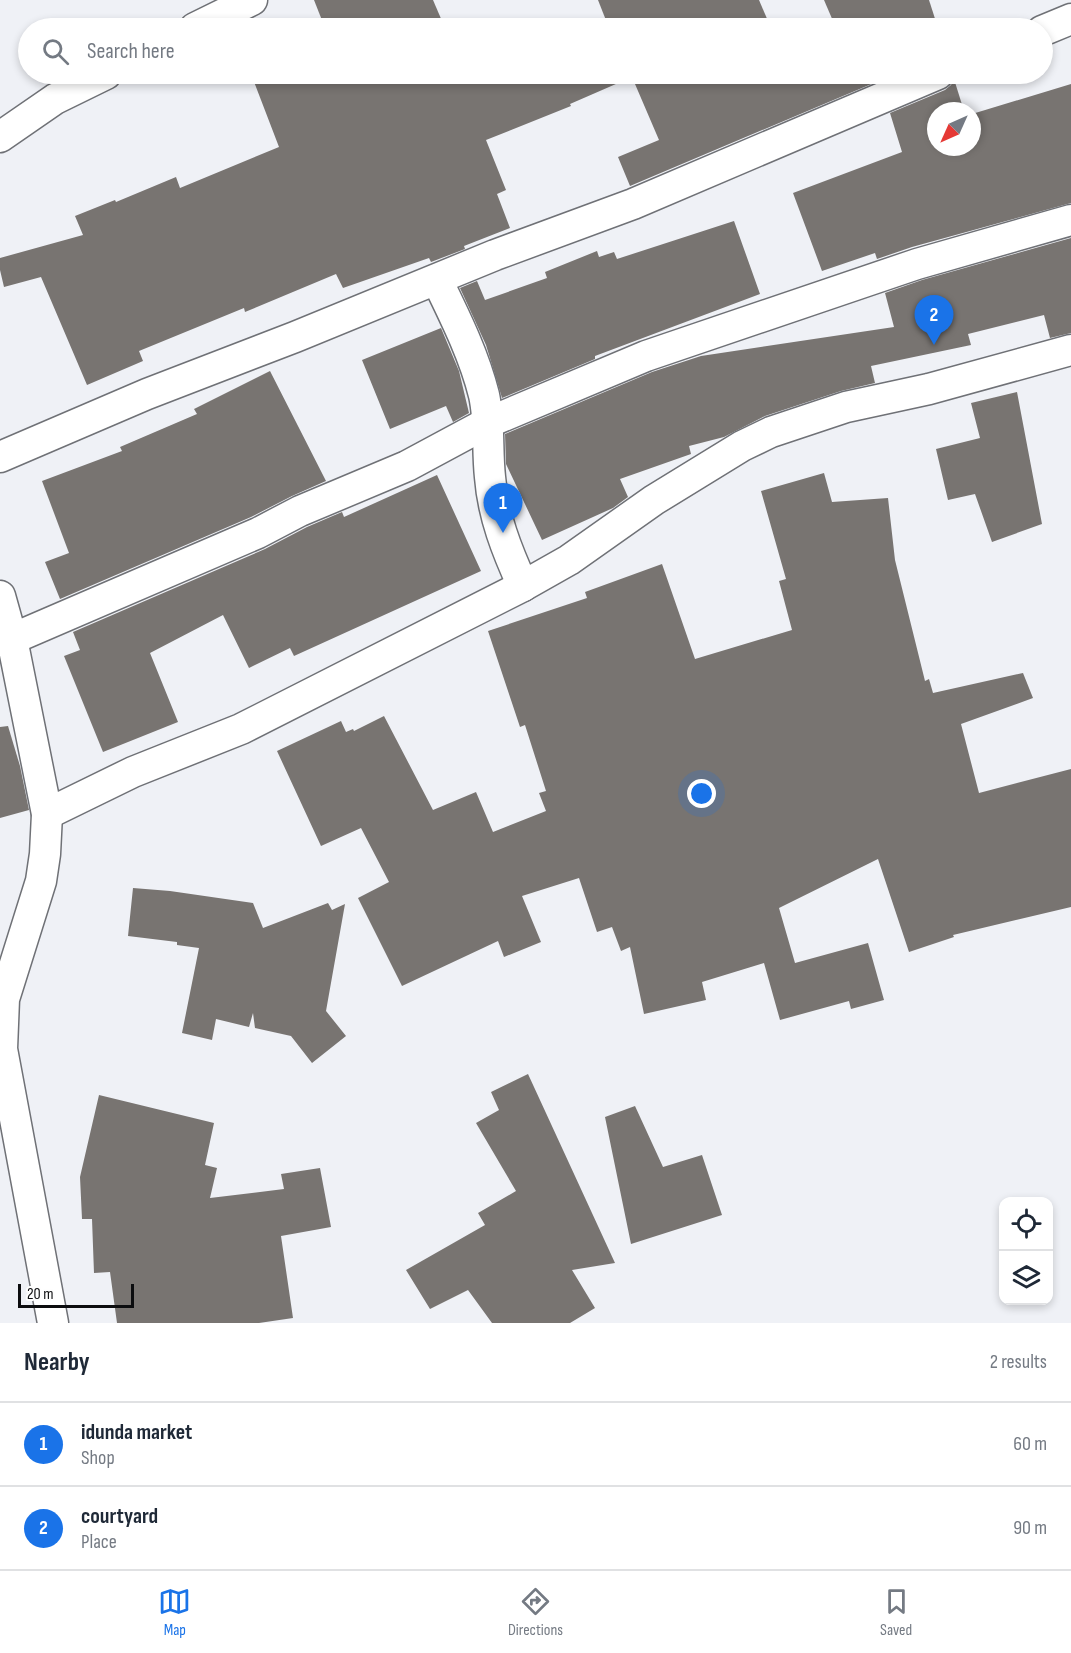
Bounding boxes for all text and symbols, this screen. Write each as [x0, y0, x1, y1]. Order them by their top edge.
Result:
search box [18, 18, 1053, 84]
icon: search [39, 35, 72, 68]
text: Search here [87, 38, 174, 65]
north arrow [927, 102, 981, 156]
pin: 2 [914, 296, 954, 345]
pin: 1 [484, 484, 522, 533]
your location [687, 779, 716, 808]
map controls [999, 1197, 1053, 1305]
button: locate [999, 1197, 1053, 1251]
button: layers [999, 1251, 1053, 1305]
scale bar [18, 1281, 134, 1308]
text: 20 m [27, 1285, 54, 1304]
text: Nearby [24, 1347, 90, 1378]
text: 2 results [990, 1350, 1047, 1374]
text: idunda market [81, 1419, 192, 1446]
text: 1 [40, 1432, 47, 1456]
text: 60 m [1013, 1432, 1047, 1456]
text: Shop [81, 1446, 115, 1470]
text: courtyard [81, 1503, 158, 1530]
text: 2 [39, 1516, 48, 1540]
text: 90 m [1013, 1516, 1047, 1540]
text: Place [81, 1530, 117, 1554]
tab: Map [158, 1585, 191, 1640]
tab: Directions [508, 1585, 563, 1640]
tab: Saved [880, 1585, 913, 1640]

